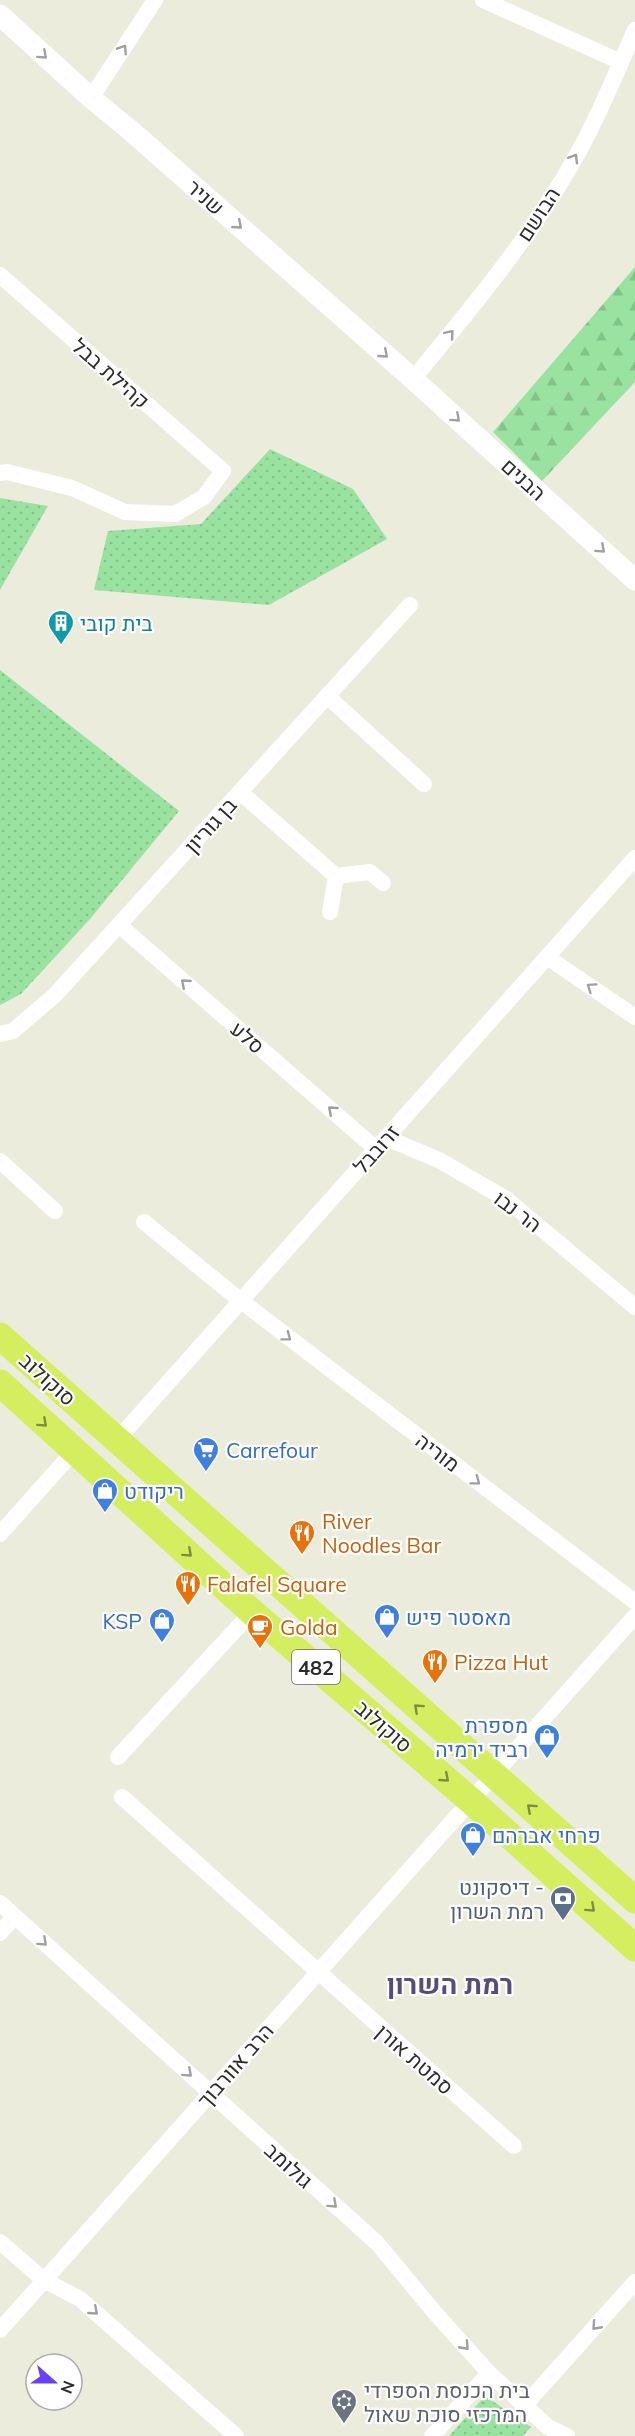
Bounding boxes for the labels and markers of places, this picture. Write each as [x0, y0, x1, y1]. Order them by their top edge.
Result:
building icon: בית קובי [46, 608, 76, 646]
place label: בית קובי [80, 610, 153, 636]
supermarket icon: Carrefour [191, 1435, 221, 1473]
place label: Carrefour [226, 1437, 318, 1463]
shop icon: ריקודט [90, 1476, 120, 1514]
place label: ריקודט [124, 1478, 184, 1504]
place label: River Noodles Bar [322, 1508, 441, 1558]
restaurant icon: River Noodles Bar [287, 1518, 317, 1556]
restaurant icon: Falafel Square [173, 1569, 203, 1607]
place label: Falafel Square [207, 1571, 347, 1597]
shop icon: מאסטר פיש [372, 1602, 402, 1640]
place label: מאסטר פיש [406, 1604, 511, 1630]
shop icon: KSP [147, 1606, 177, 1644]
place label: KSP [102, 1608, 142, 1634]
cafe icon: Golda [245, 1612, 275, 1650]
place label: Golda [280, 1614, 338, 1640]
restaurant icon: Pizza Hut [420, 1647, 450, 1685]
place label: Pizza Hut [454, 1649, 548, 1675]
place label: מספרת רביד ירמיה [435, 1712, 528, 1762]
shop icon: מספרת רביד ירמיה [532, 1722, 562, 1760]
shop icon: פרחי אברהם [458, 1820, 488, 1858]
place label: פרחי אברהם [492, 1822, 601, 1848]
place label: דיסקונט - רמת השרון [450, 1874, 544, 1924]
bank icon: דיסקונט - רמת השרון [548, 1884, 578, 1922]
place label: בית הכנסת הספרדי המרכזי סוכת שאול [364, 2377, 530, 2427]
synagogue icon: בית הכנסת הספרדי המרכזי סוכת שאול [329, 2387, 359, 2425]

